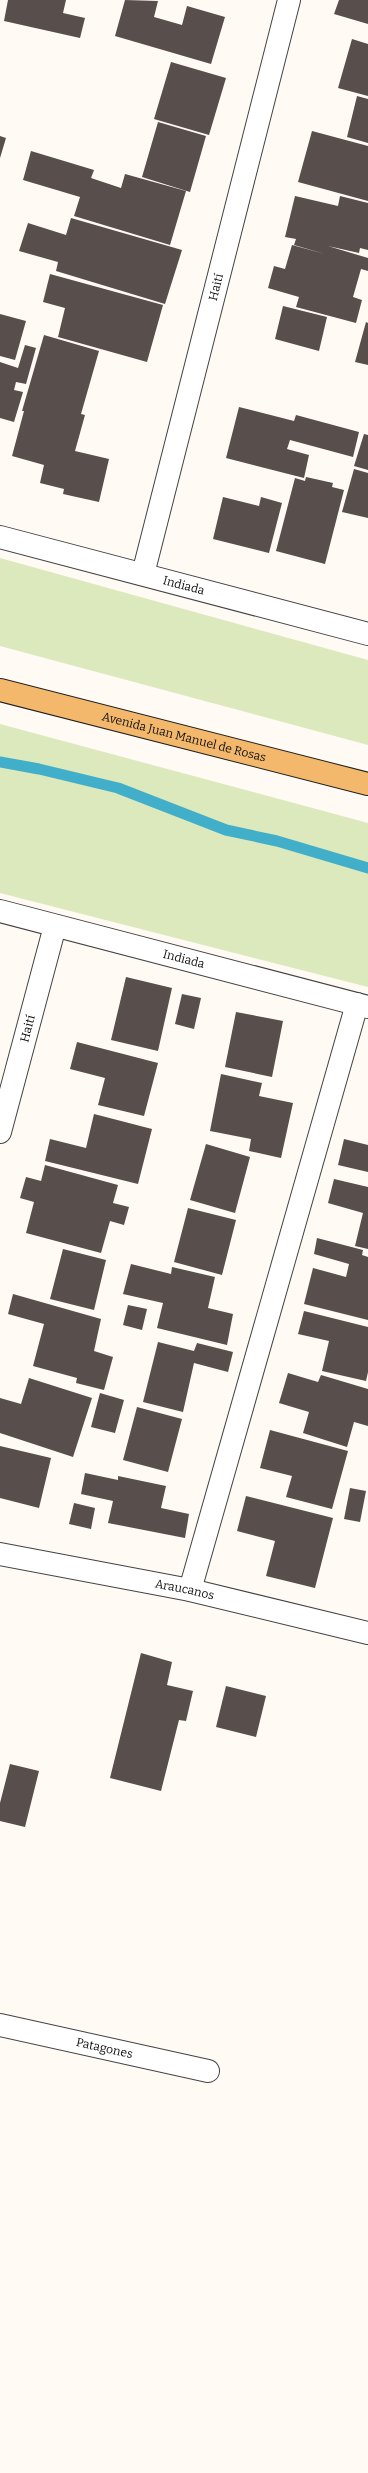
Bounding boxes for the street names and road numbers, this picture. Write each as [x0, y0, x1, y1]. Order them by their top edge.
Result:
street label: Haití [206, 272, 226, 302]
street label: Indiada [161, 573, 206, 598]
street label: Avenida Juan Manuel de Rosas [101, 709, 268, 765]
street label: Indiada [162, 947, 207, 971]
street label: Haití [17, 1013, 38, 1044]
street label: Araucanos [154, 1577, 216, 1603]
street label: Patagones [75, 2035, 134, 2061]

